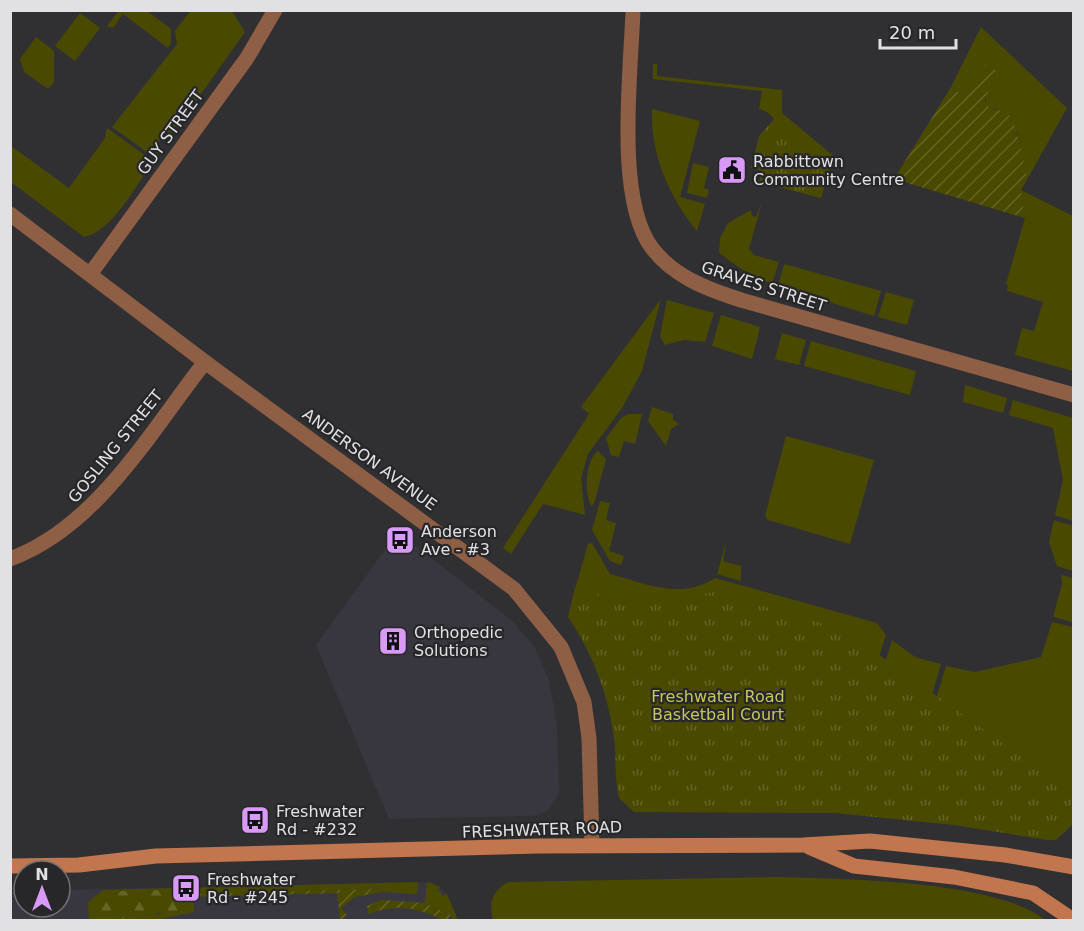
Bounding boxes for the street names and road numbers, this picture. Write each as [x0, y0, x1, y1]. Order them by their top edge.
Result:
street label: GUY STREET [133, 86, 208, 178]
street label: GRAVES STREET [699, 257, 829, 316]
street label: GOSLING STREET [64, 386, 167, 506]
street label: ANDERSON AVENUE [299, 404, 440, 514]
street label: FRESHWATER ROAD [462, 817, 622, 842]

